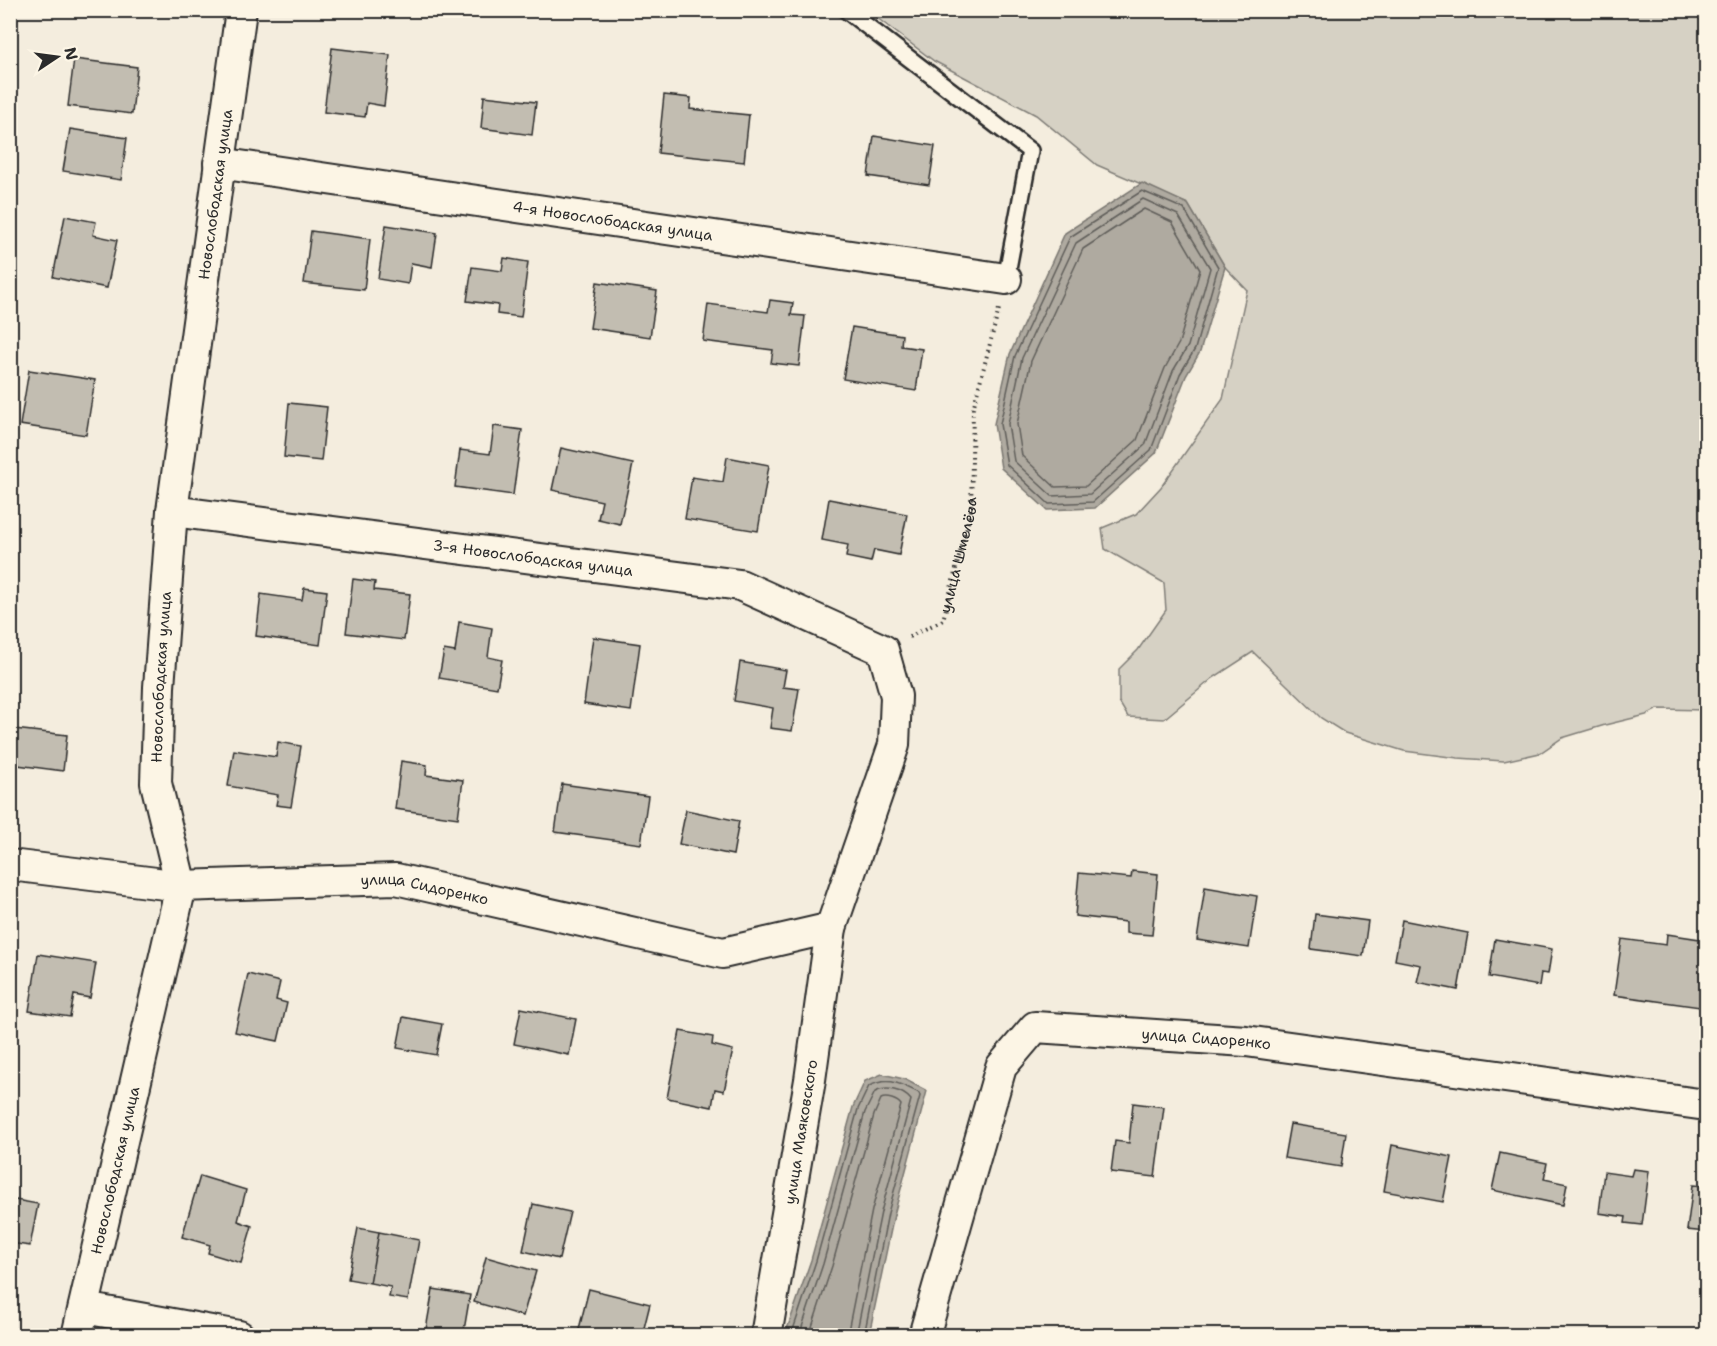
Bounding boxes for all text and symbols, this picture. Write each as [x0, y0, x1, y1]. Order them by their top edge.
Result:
north arrow [27, 27, 87, 87]
text: N [59, 45, 83, 62]
street label: Новослободская улица [194, 107, 237, 281]
street label: 4-я Новослободская улица [511, 196, 715, 246]
street label: улица Шмелёва [935, 496, 982, 615]
street label: 3-я Новослободская улица [432, 535, 635, 581]
street label: Новослободская улица [147, 590, 176, 763]
street label: улица Сидоренко [360, 869, 490, 910]
street label: улица Сидоренко [1141, 1024, 1272, 1054]
street label: улица Маяковского [780, 1058, 822, 1206]
street label: Новослободская улица [86, 1084, 145, 1256]

